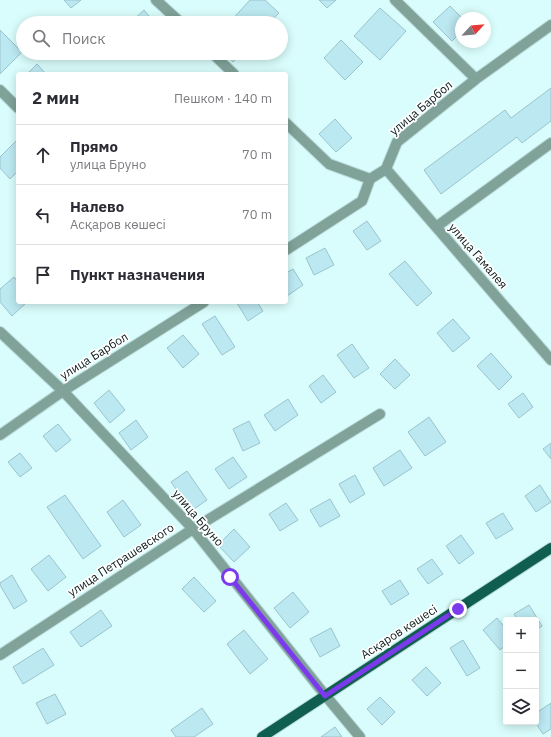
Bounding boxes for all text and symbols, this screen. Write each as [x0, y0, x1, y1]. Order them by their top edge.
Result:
north arrow [455, 12, 491, 48]
search box [16, 16, 288, 60]
icon: search [30, 27, 52, 49]
text: Поиск [62, 29, 105, 48]
street label: улица Барбол [386, 77, 455, 138]
text: 2 мин [32, 87, 79, 109]
text: Пешком · 140 m [174, 90, 272, 107]
text: Прямо [70, 137, 118, 156]
icon: ahead [32, 144, 54, 166]
text: 70 m [242, 146, 272, 163]
text: улица Бруно [70, 156, 146, 173]
text: Налево [70, 197, 124, 216]
icon: left [32, 204, 54, 226]
text: 70 m [242, 206, 272, 223]
text: Асқаров көшесі [70, 216, 166, 233]
street label: улица Гамалея [446, 220, 511, 292]
icon: arrive [32, 264, 54, 286]
text: Пункт назначения [70, 265, 205, 284]
street label: улица Барбол [57, 329, 131, 382]
street label: улица Бруно [170, 486, 227, 549]
street label: улица Петрашевского [65, 519, 177, 600]
route start [221, 568, 239, 586]
route end [449, 600, 467, 618]
street label: Асқаров көшесі [358, 601, 440, 662]
map controls [503, 617, 539, 725]
button: + [503, 617, 539, 653]
button: − [503, 653, 539, 689]
button: layers [503, 689, 539, 725]

